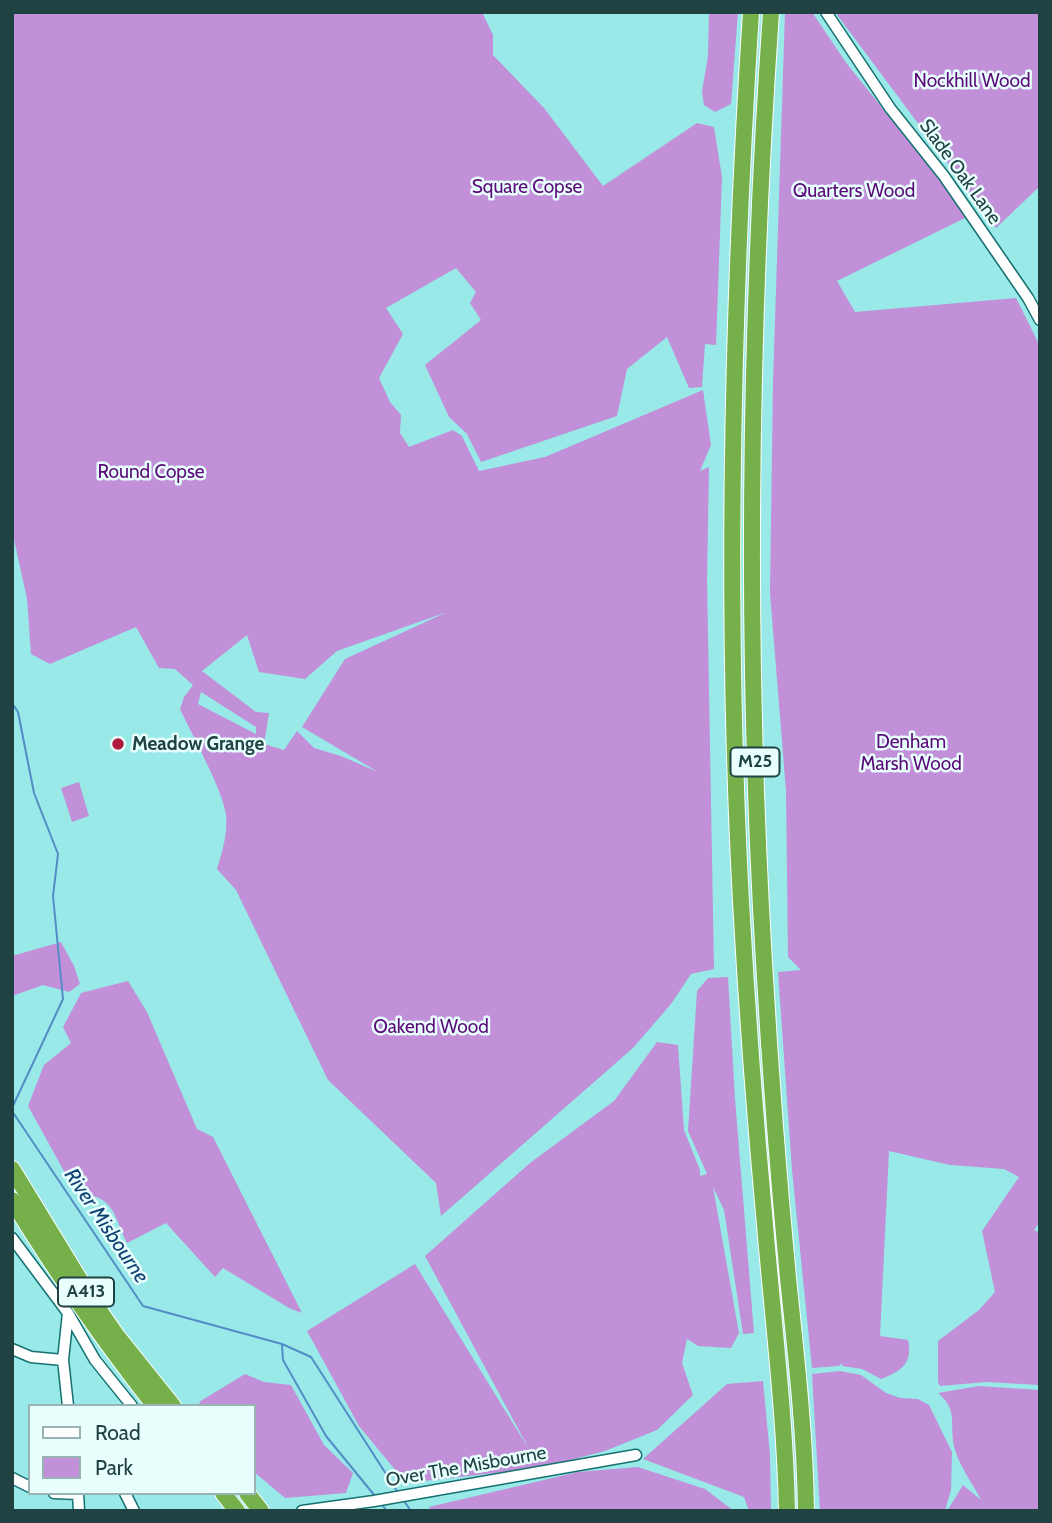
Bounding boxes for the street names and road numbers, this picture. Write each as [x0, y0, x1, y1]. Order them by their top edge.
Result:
street label: Slade Oak Lane [914, 115, 1006, 229]
road number: M25 [730, 748, 780, 776]
road number: A413 [58, 1278, 114, 1307]
street label: Over The Misbourne [384, 1442, 548, 1492]

